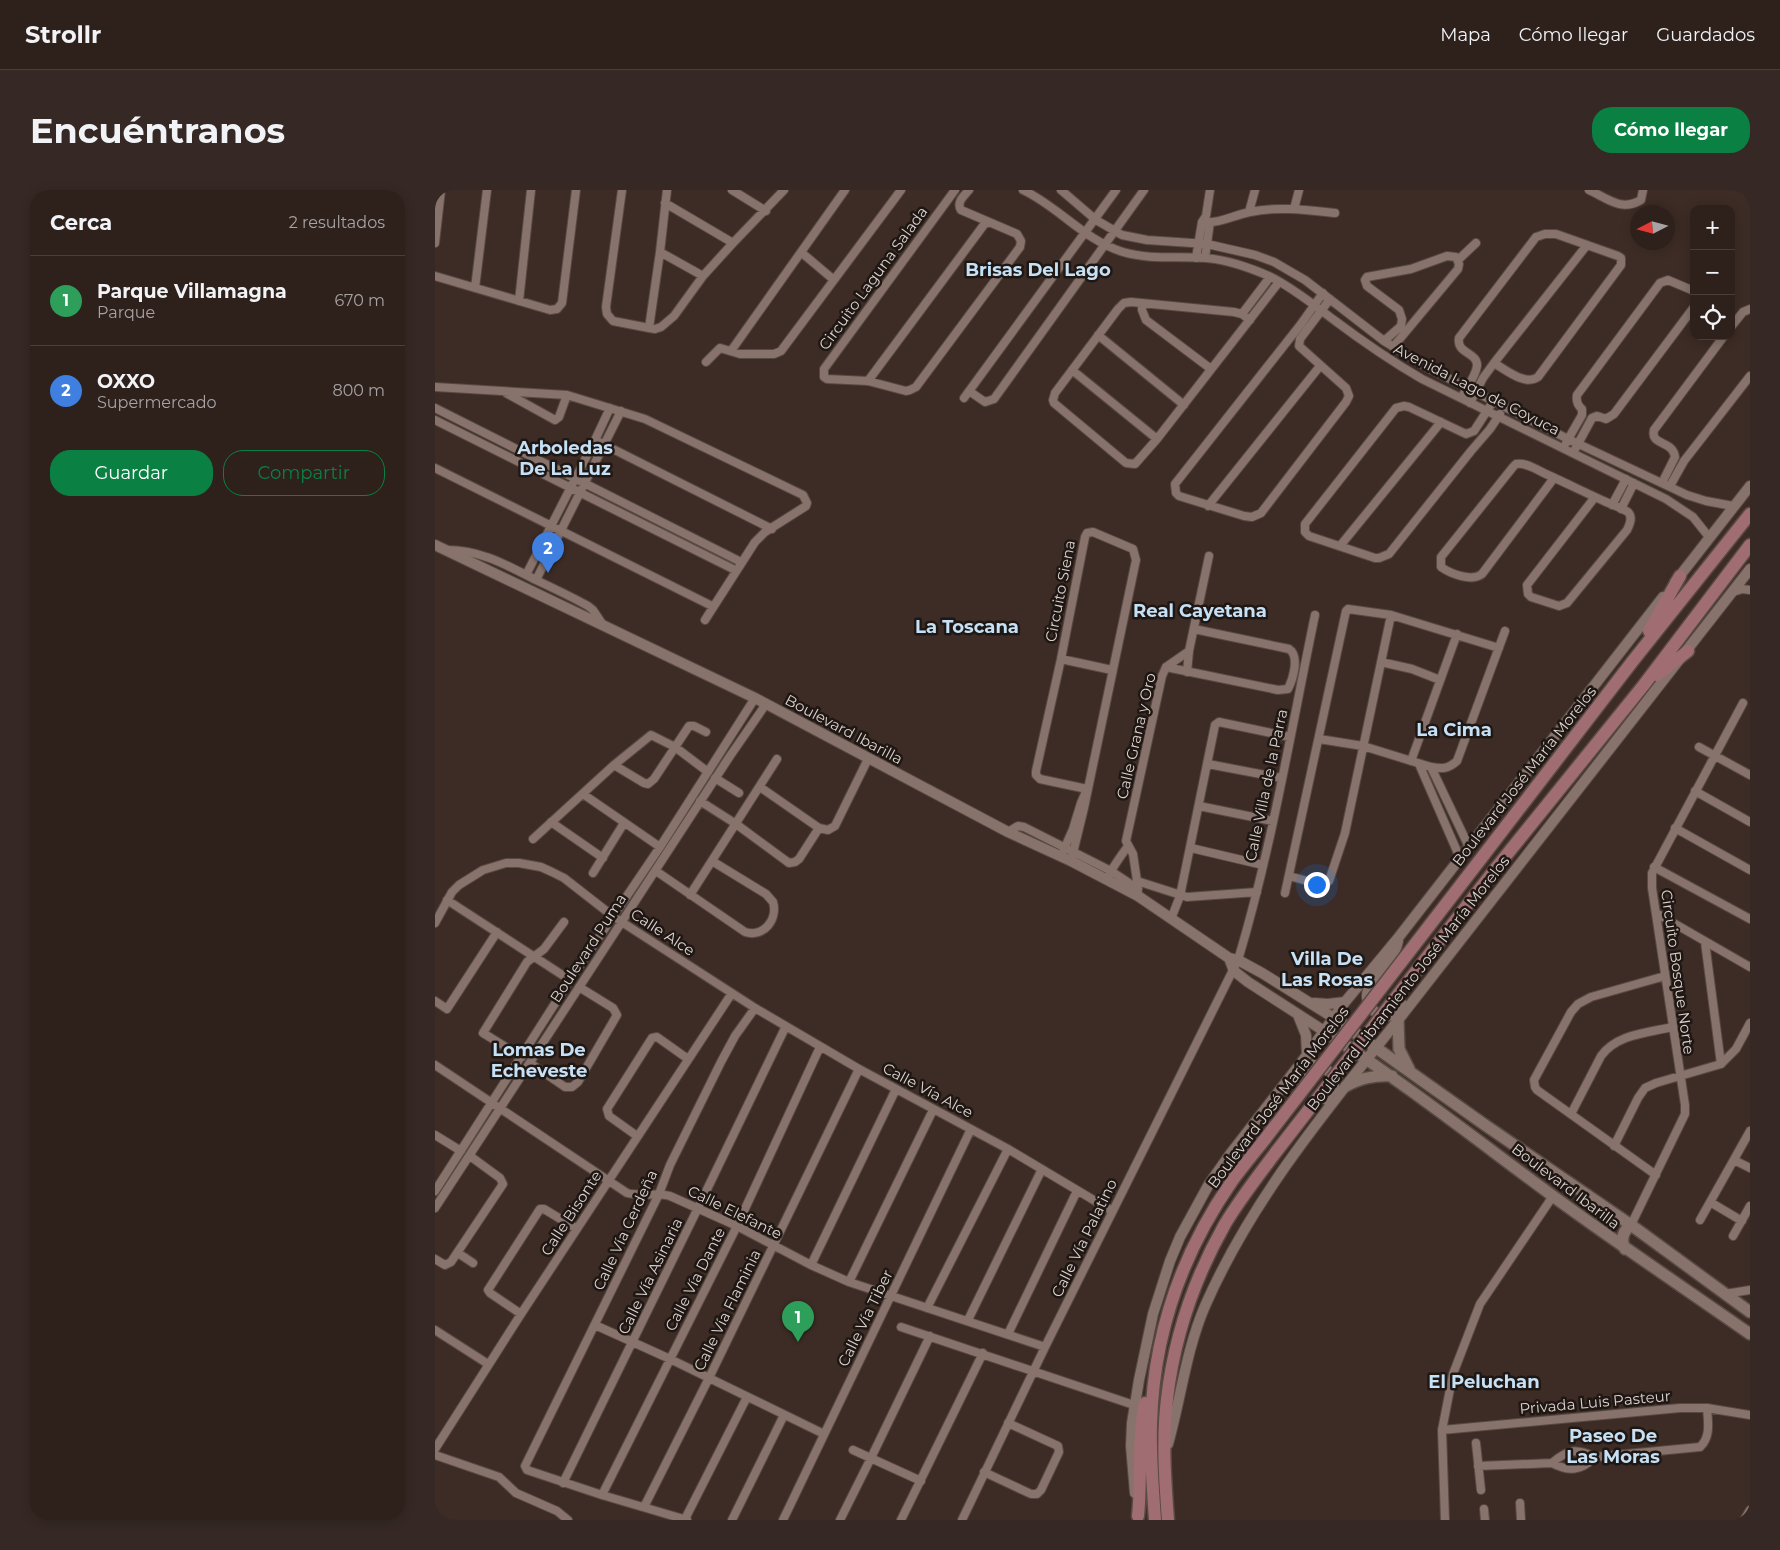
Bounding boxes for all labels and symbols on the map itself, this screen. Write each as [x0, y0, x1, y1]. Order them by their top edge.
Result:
street label: Circuito Laguna Salada [814, 202, 932, 354]
north arrow [1630, 205, 1675, 250]
district label: Brisas Del Lago [965, 259, 1111, 281]
street label: Avenida Lago de Coyuca [1391, 339, 1563, 439]
district label: Arboledas De La Luz [516, 437, 613, 480]
pin: 2 [532, 532, 564, 573]
street label: Circuito Siena [1041, 538, 1079, 644]
district label: Real Cayetana [1133, 600, 1267, 622]
district label: La Toscana [915, 616, 1019, 638]
street label: Calle Grana y Oro [1112, 671, 1160, 801]
street label: Boulevard José María Morelos [1448, 682, 1600, 870]
street label: Boulevard Ibarilla [782, 690, 906, 768]
street label: Calle Villa de la Parra [1241, 707, 1291, 863]
district label: La Cima [1416, 719, 1492, 741]
street label: Boulevard Libramiento José María Morelos [1302, 852, 1514, 1114]
your location [1304, 872, 1330, 898]
street label: Circuito Bosque Norte [1657, 888, 1699, 1056]
street label: Boulevard Puma [546, 890, 630, 1006]
street label: Calle Alce [627, 904, 699, 960]
district label: Villa De Las Rosas [1281, 948, 1373, 991]
street label: Boulevard José María Morelos [1203, 1002, 1353, 1192]
district label: Lomas De Echeveste [491, 1039, 587, 1082]
street label: Calle Vía Alce [880, 1058, 976, 1122]
street label: Boulevard Ibarilla [1508, 1139, 1624, 1233]
street label: Calle Bisonte [536, 1167, 606, 1259]
street label: Calle Vía Cerdeña [589, 1167, 661, 1293]
street label: Calle Vía Palatino [1047, 1176, 1121, 1300]
street label: Calle Elefante [685, 1181, 785, 1243]
street label: Calle Vía Asinaria [614, 1215, 686, 1337]
street label: Calle Vía Dante [661, 1224, 729, 1334]
street label: Calle Vía Flaminia [689, 1246, 765, 1374]
street label: Calle Vía Tiber [833, 1266, 897, 1370]
pin: 1 [782, 1301, 814, 1342]
district label: El Peluchan [1428, 1371, 1540, 1393]
street label: Privada Luis Pasteur [1519, 1386, 1671, 1418]
district label: Paseo De Las Moras [1566, 1425, 1660, 1468]

